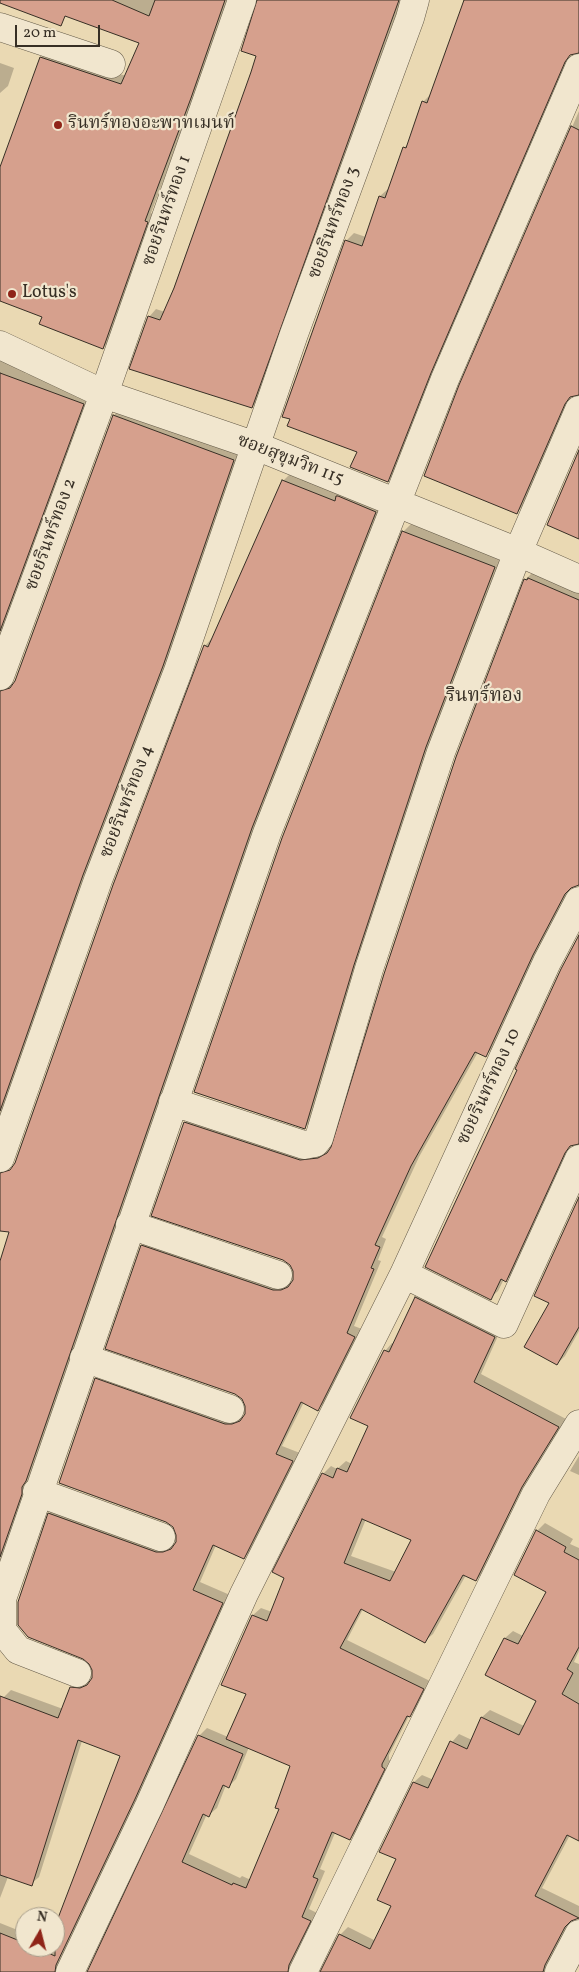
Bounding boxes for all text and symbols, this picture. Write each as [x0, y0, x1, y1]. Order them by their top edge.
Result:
scale bar [18, 15, 102, 47]
text: 20 m [23, 23, 56, 44]
place label: รินทร์ทองอะพาทเมนท์ [68, 114, 235, 136]
marker: รินทร์ทองอะพาทเมนท์ [52, 119, 64, 131]
street label: ซอยรินทร์ทอง 1 [139, 153, 197, 269]
street label: ซอยรินทร์ทอง 3 [305, 164, 365, 282]
place label: Lotus's [22, 283, 77, 305]
marker: Lotus's [6, 288, 18, 300]
street label: ซอยสุขุมวิท 115 [234, 431, 346, 491]
street label: ซอยรินทร์ทอง 2 [22, 476, 82, 594]
district label: รินทร์ทอง [446, 687, 522, 709]
street label: ซอยรินทร์ทอง 4 [97, 742, 159, 862]
street label: ซอยรินทร์ทอง 10 [454, 1025, 526, 1149]
north arrow [15, 1907, 65, 1957]
text: N [36, 1908, 48, 1928]

